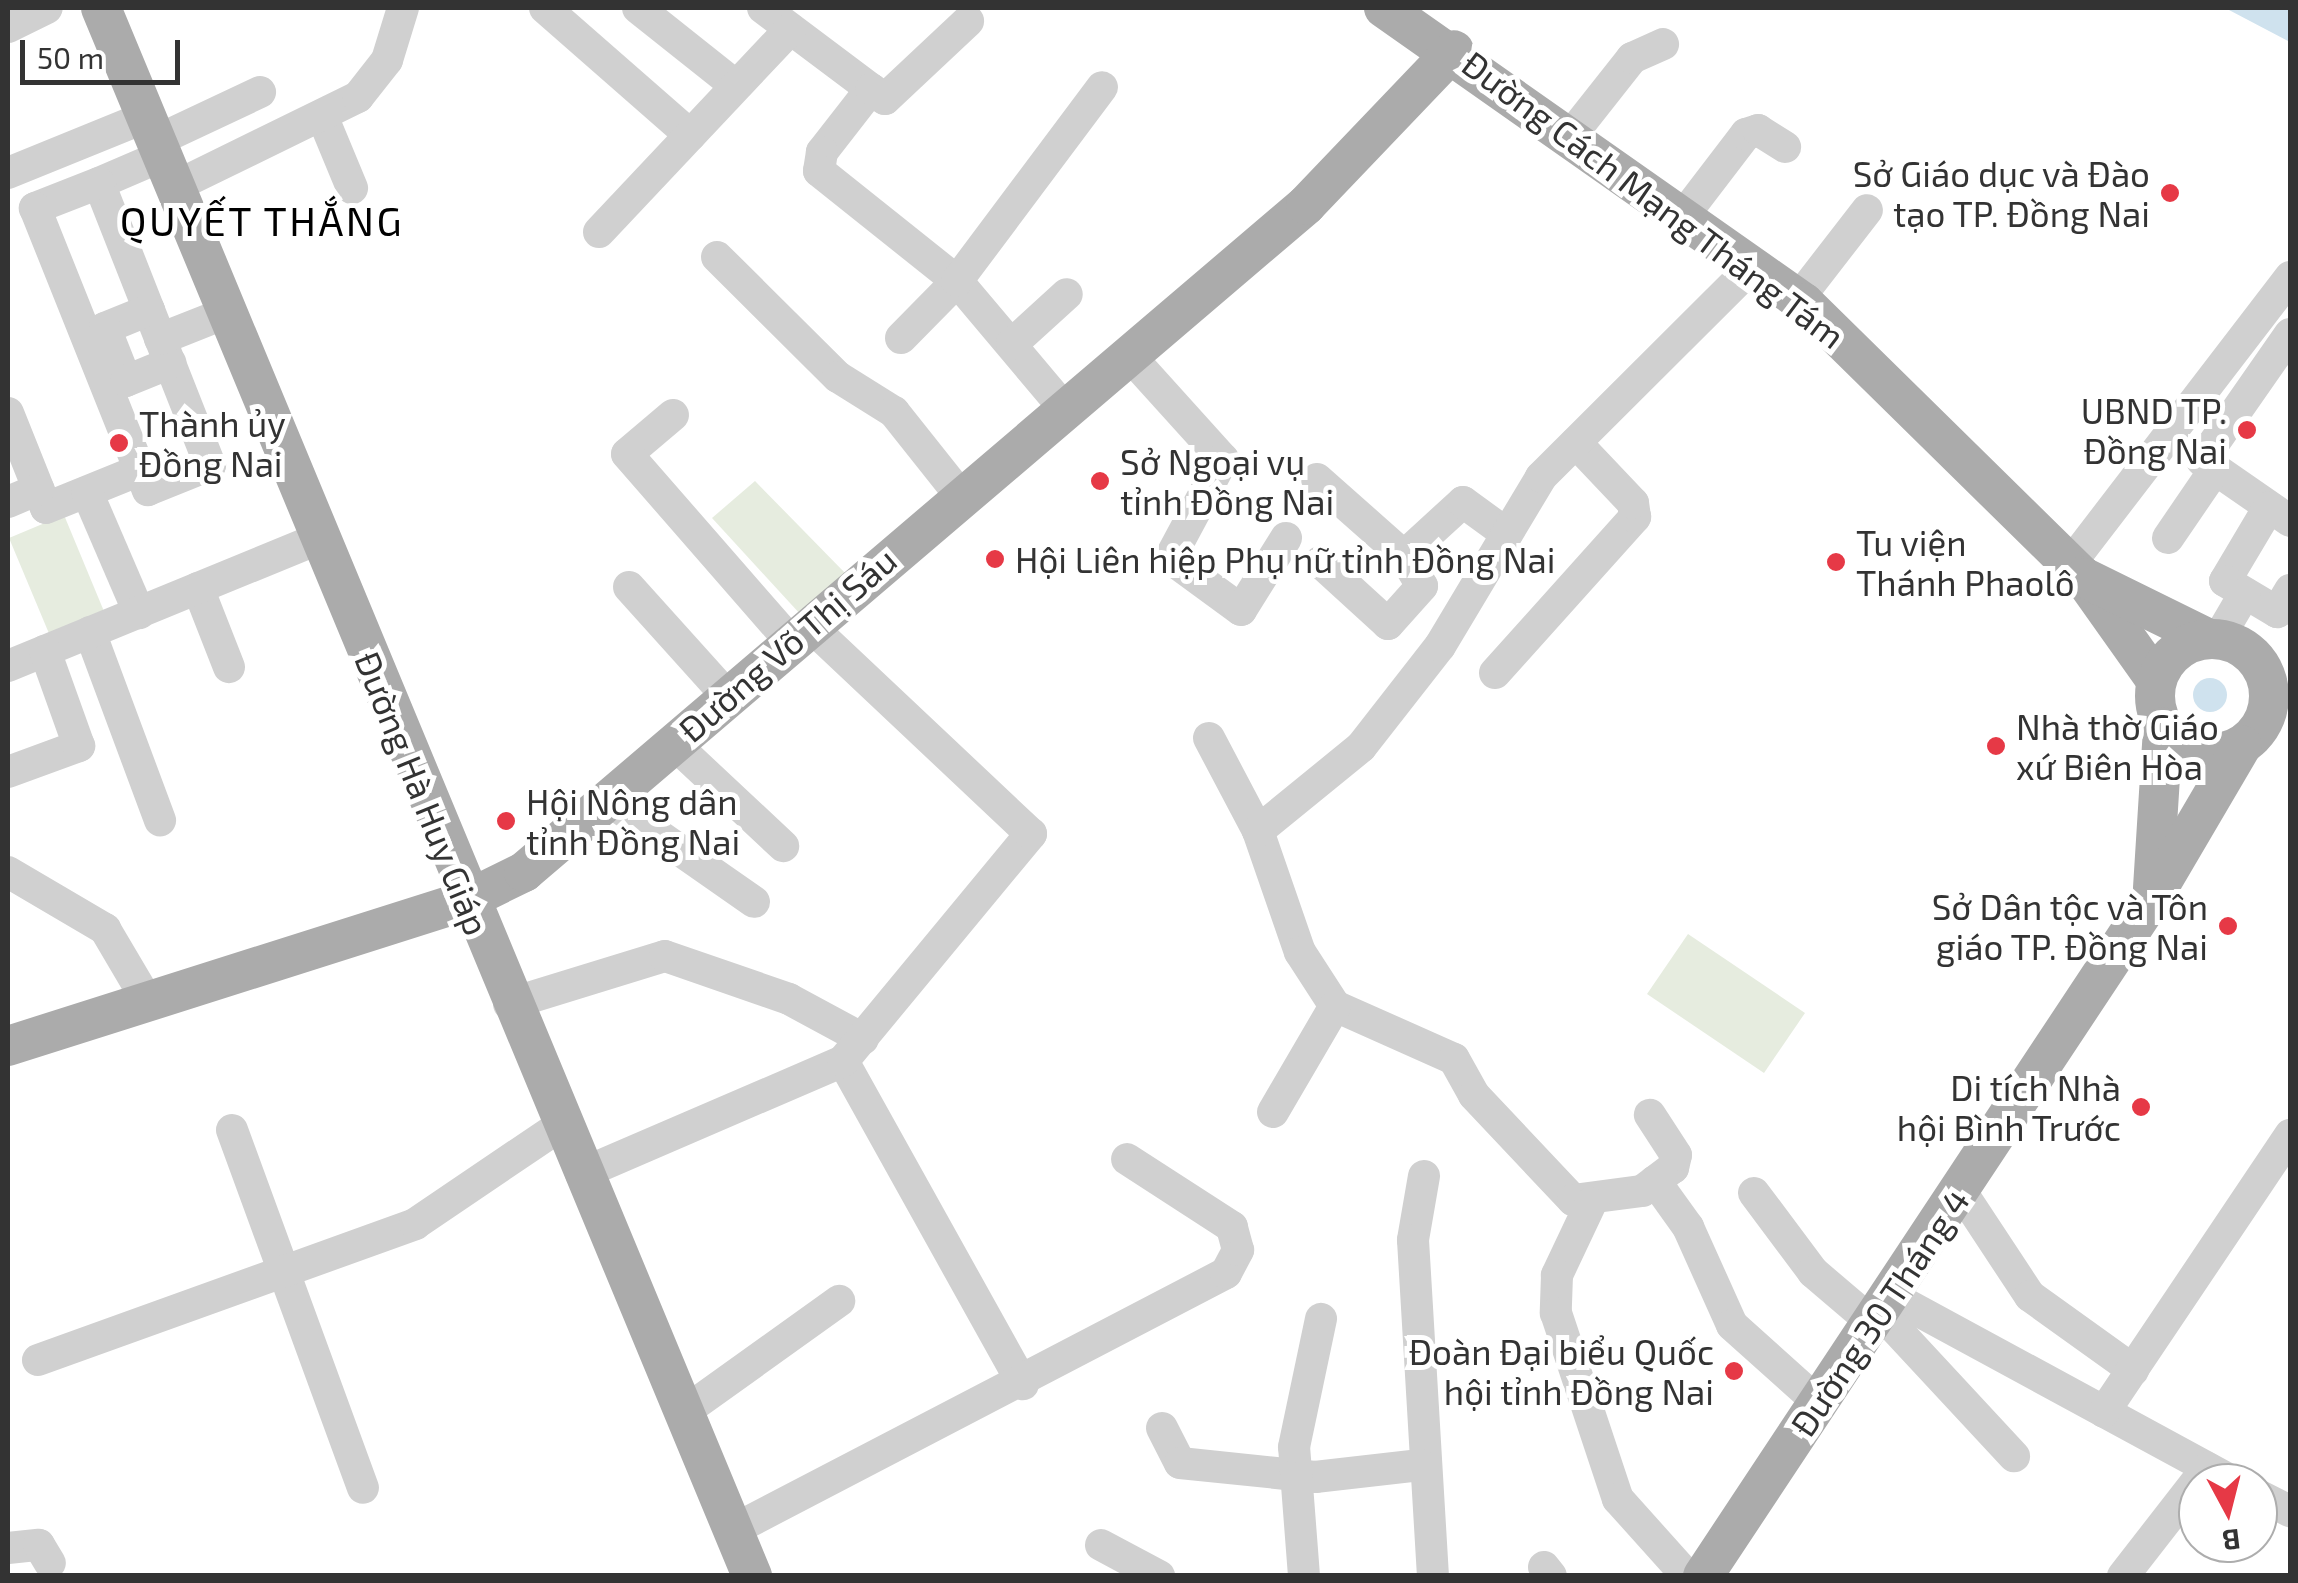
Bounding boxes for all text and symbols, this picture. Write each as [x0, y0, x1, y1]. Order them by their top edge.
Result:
scale bar [25, 20, 185, 82]
text: 50 m [37, 39, 104, 75]
street label: Đường Cách Mạng Tháng Tám [1454, 41, 1854, 357]
place label: Sở Giáo dục và Đào tạo TP. Đồng Nai [1852, 152, 2150, 234]
marker: Sở Giáo dục và Đào tạo TP. Đồng Nai [2159, 182, 2181, 204]
district label: QUYẾT THẮNG [119, 196, 405, 244]
place label: UBND TP. Đồng Nai [2080, 389, 2227, 471]
place label: Thành ủy Đồng Nai [139, 402, 286, 484]
marker: UBND TP. Đồng Nai [2236, 419, 2258, 441]
marker: Thành ủy Đồng Nai [108, 432, 130, 454]
place label: Sở Ngoại vụ tỉnh Đồng Nai [1120, 440, 1334, 522]
marker: Sở Ngoại vụ tỉnh Đồng Nai [1089, 470, 1111, 492]
place label: Tu viện Thánh Phaolô [1856, 521, 2075, 603]
street label: Đường Võ Thị Sáu [669, 538, 905, 750]
place label: Hội Liên hiệp Phụ nữ tỉnh Đồng Nai [1015, 538, 1556, 580]
marker: Hội Liên hiệp Phụ nữ tỉnh Đồng Nai [984, 548, 1006, 570]
marker: Tu viện Thánh Phaolô [1825, 551, 1847, 573]
street label: Đường Hà Huy Giáp [347, 645, 499, 941]
place label: Nhà thờ Giáo xứ Biên Hòa [2016, 705, 2220, 787]
marker: Nhà thờ Giáo xứ Biên Hòa [1985, 735, 2007, 757]
place label: Hội Nông dân tỉnh Đồng Nai [526, 780, 740, 862]
marker: Hội Nông dân tỉnh Đồng Nai [495, 810, 517, 832]
place label: Sở Dân tộc và Tôn giáo TP. Đồng Nai [1930, 885, 2208, 967]
marker: Sở Dân tộc và Tôn giáo TP. Đồng Nai [2217, 915, 2239, 937]
place label: Di tích Nhà hội Bình Trước [1896, 1066, 2121, 1148]
marker: Di tích Nhà hội Bình Trước [2130, 1096, 2152, 1118]
street label: Đường 30 Tháng 4 [1781, 1180, 1977, 1444]
place label: Đoàn Đại biểu Quốc hội tỉnh Đồng Nai [1409, 1330, 1714, 1412]
marker: Đoàn Đại biểu Quốc hội tỉnh Đồng Nai [1723, 1360, 1745, 1382]
north arrow [2178, 1463, 2278, 1563]
text: B [2220, 1523, 2242, 1559]

